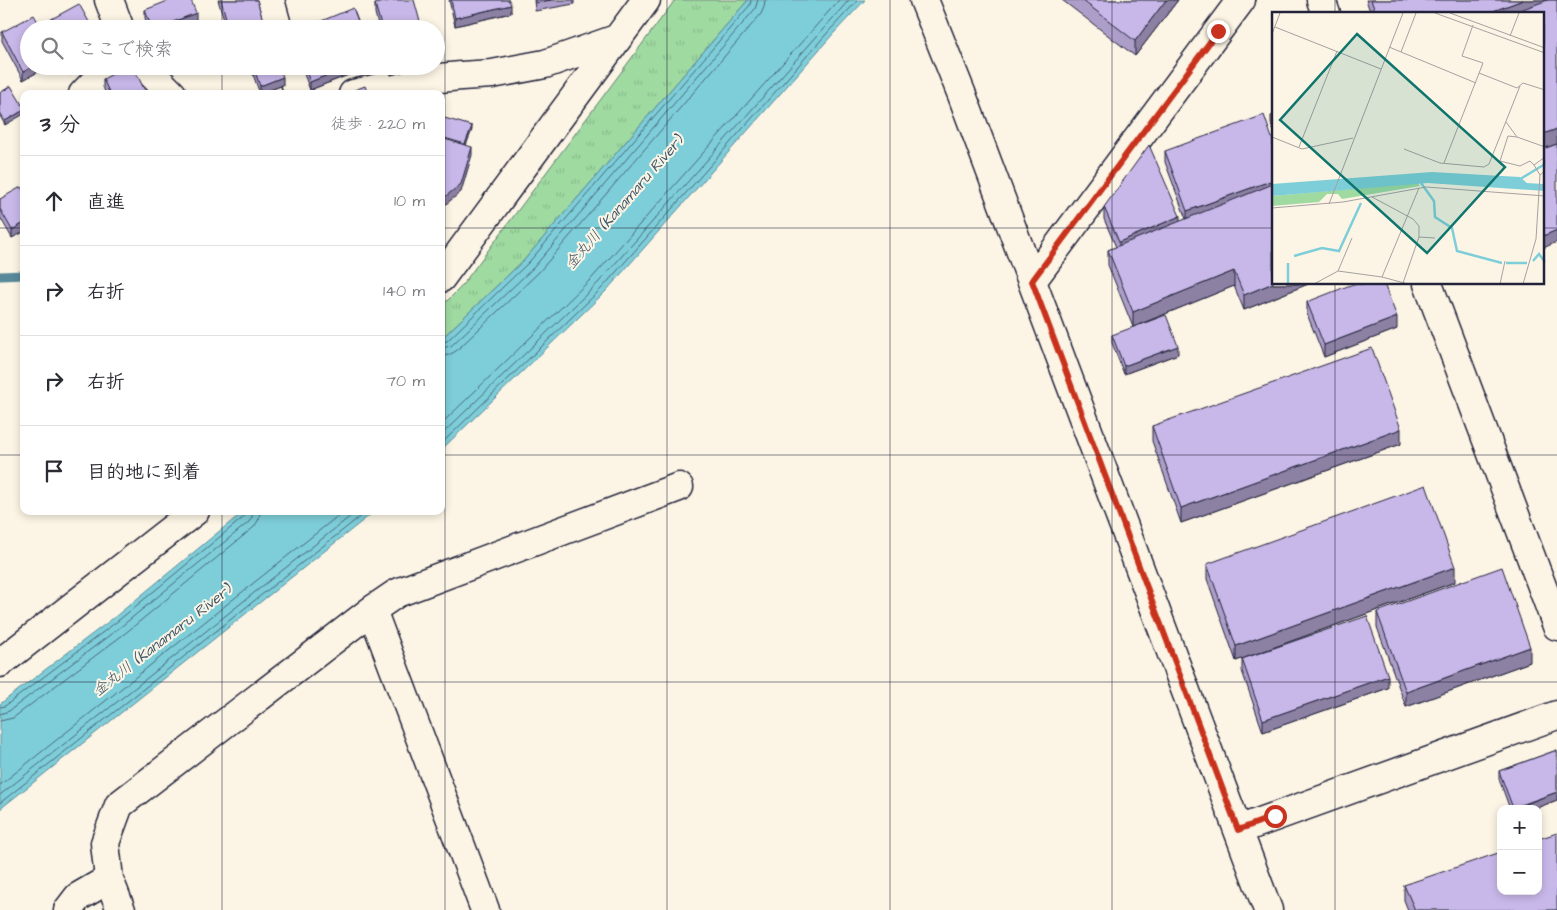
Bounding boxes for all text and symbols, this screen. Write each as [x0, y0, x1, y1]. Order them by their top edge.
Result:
inset map [1272, 12, 1544, 285]
search box [20, 20, 445, 75]
route end [1207, 20, 1230, 43]
icon: search [38, 34, 66, 62]
text: ここで検索 [78, 36, 173, 63]
text: 3 分 [40, 110, 80, 139]
text: 徒歩 · 220 m [331, 113, 425, 135]
water label: 金丸川 (Kanamaru River) [560, 130, 690, 274]
icon: ahead [40, 187, 68, 215]
text: 直進 [87, 189, 125, 216]
text: 10 m [394, 190, 425, 212]
icon: right [40, 277, 68, 305]
text: 右折 [87, 279, 125, 306]
text: 140 m [383, 280, 425, 302]
icon: right [40, 367, 68, 395]
text: 右折 [87, 369, 125, 396]
text: 70 m [386, 370, 425, 392]
icon: arrive [40, 457, 68, 485]
text: 目的地に到着 [87, 459, 201, 486]
water label: 金丸川 (Kanamaru River) [88, 578, 237, 701]
route start [1264, 805, 1287, 828]
map controls [1497, 805, 1542, 895]
button: + [1497, 805, 1542, 850]
button: − [1497, 850, 1542, 895]

